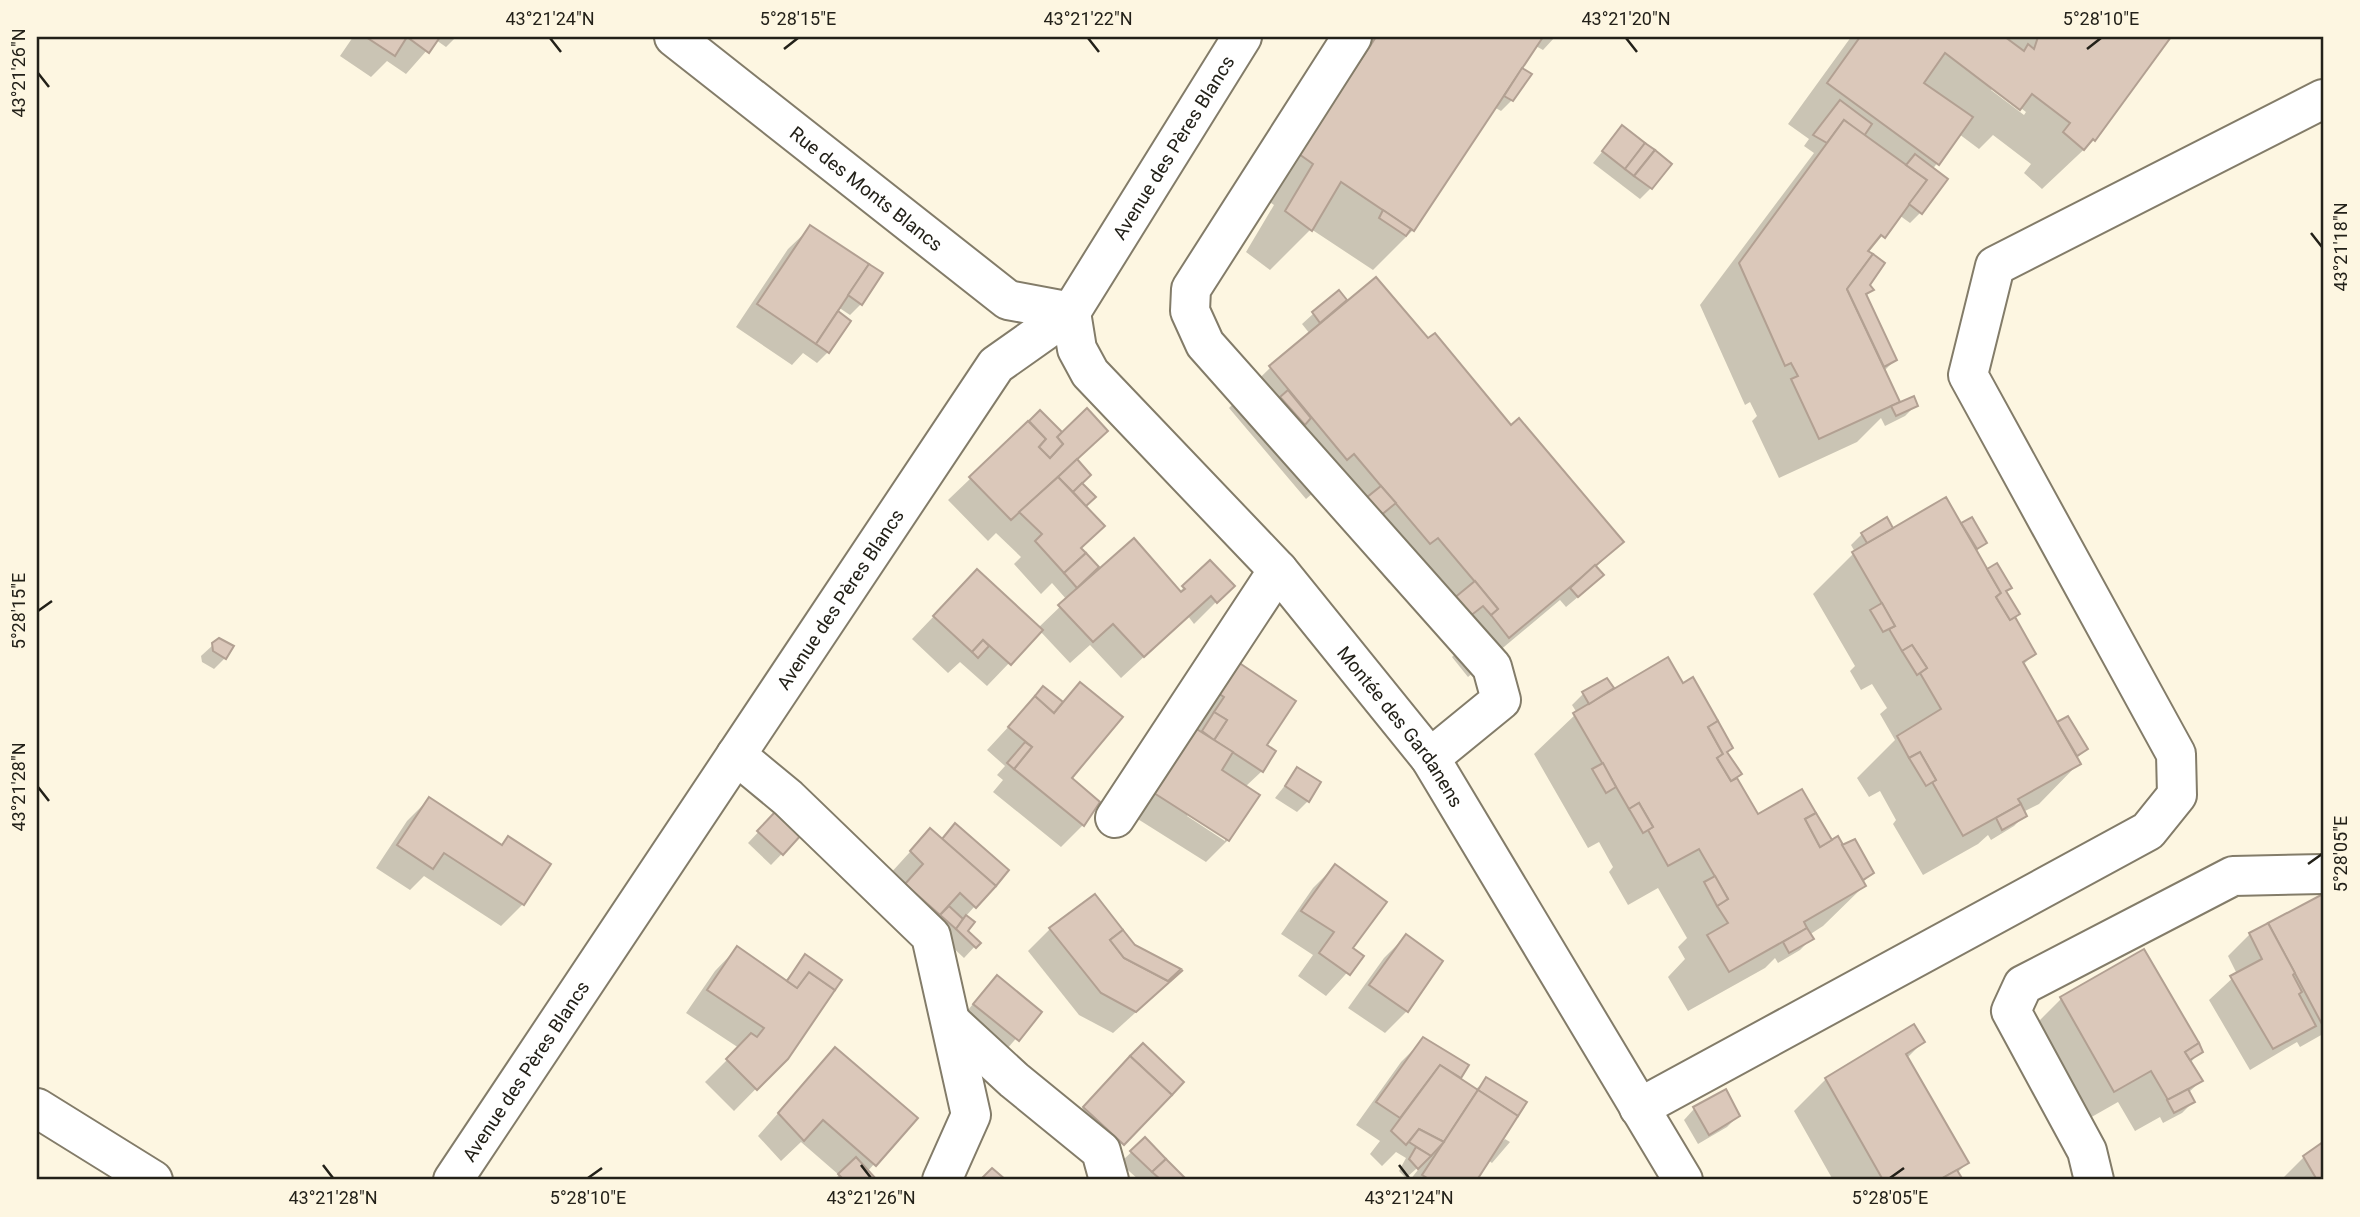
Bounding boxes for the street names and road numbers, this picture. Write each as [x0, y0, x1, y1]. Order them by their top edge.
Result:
street label: Avenue des Pères Blancs [1108, 52, 1240, 244]
street label: Rue des Monts Blancs [785, 122, 947, 256]
street label: Avenue des Pères Blancs [772, 505, 909, 694]
street label: Montée des Gardanens [1332, 642, 1468, 811]
street label: Avenue des Pères Blancs [458, 977, 594, 1166]

